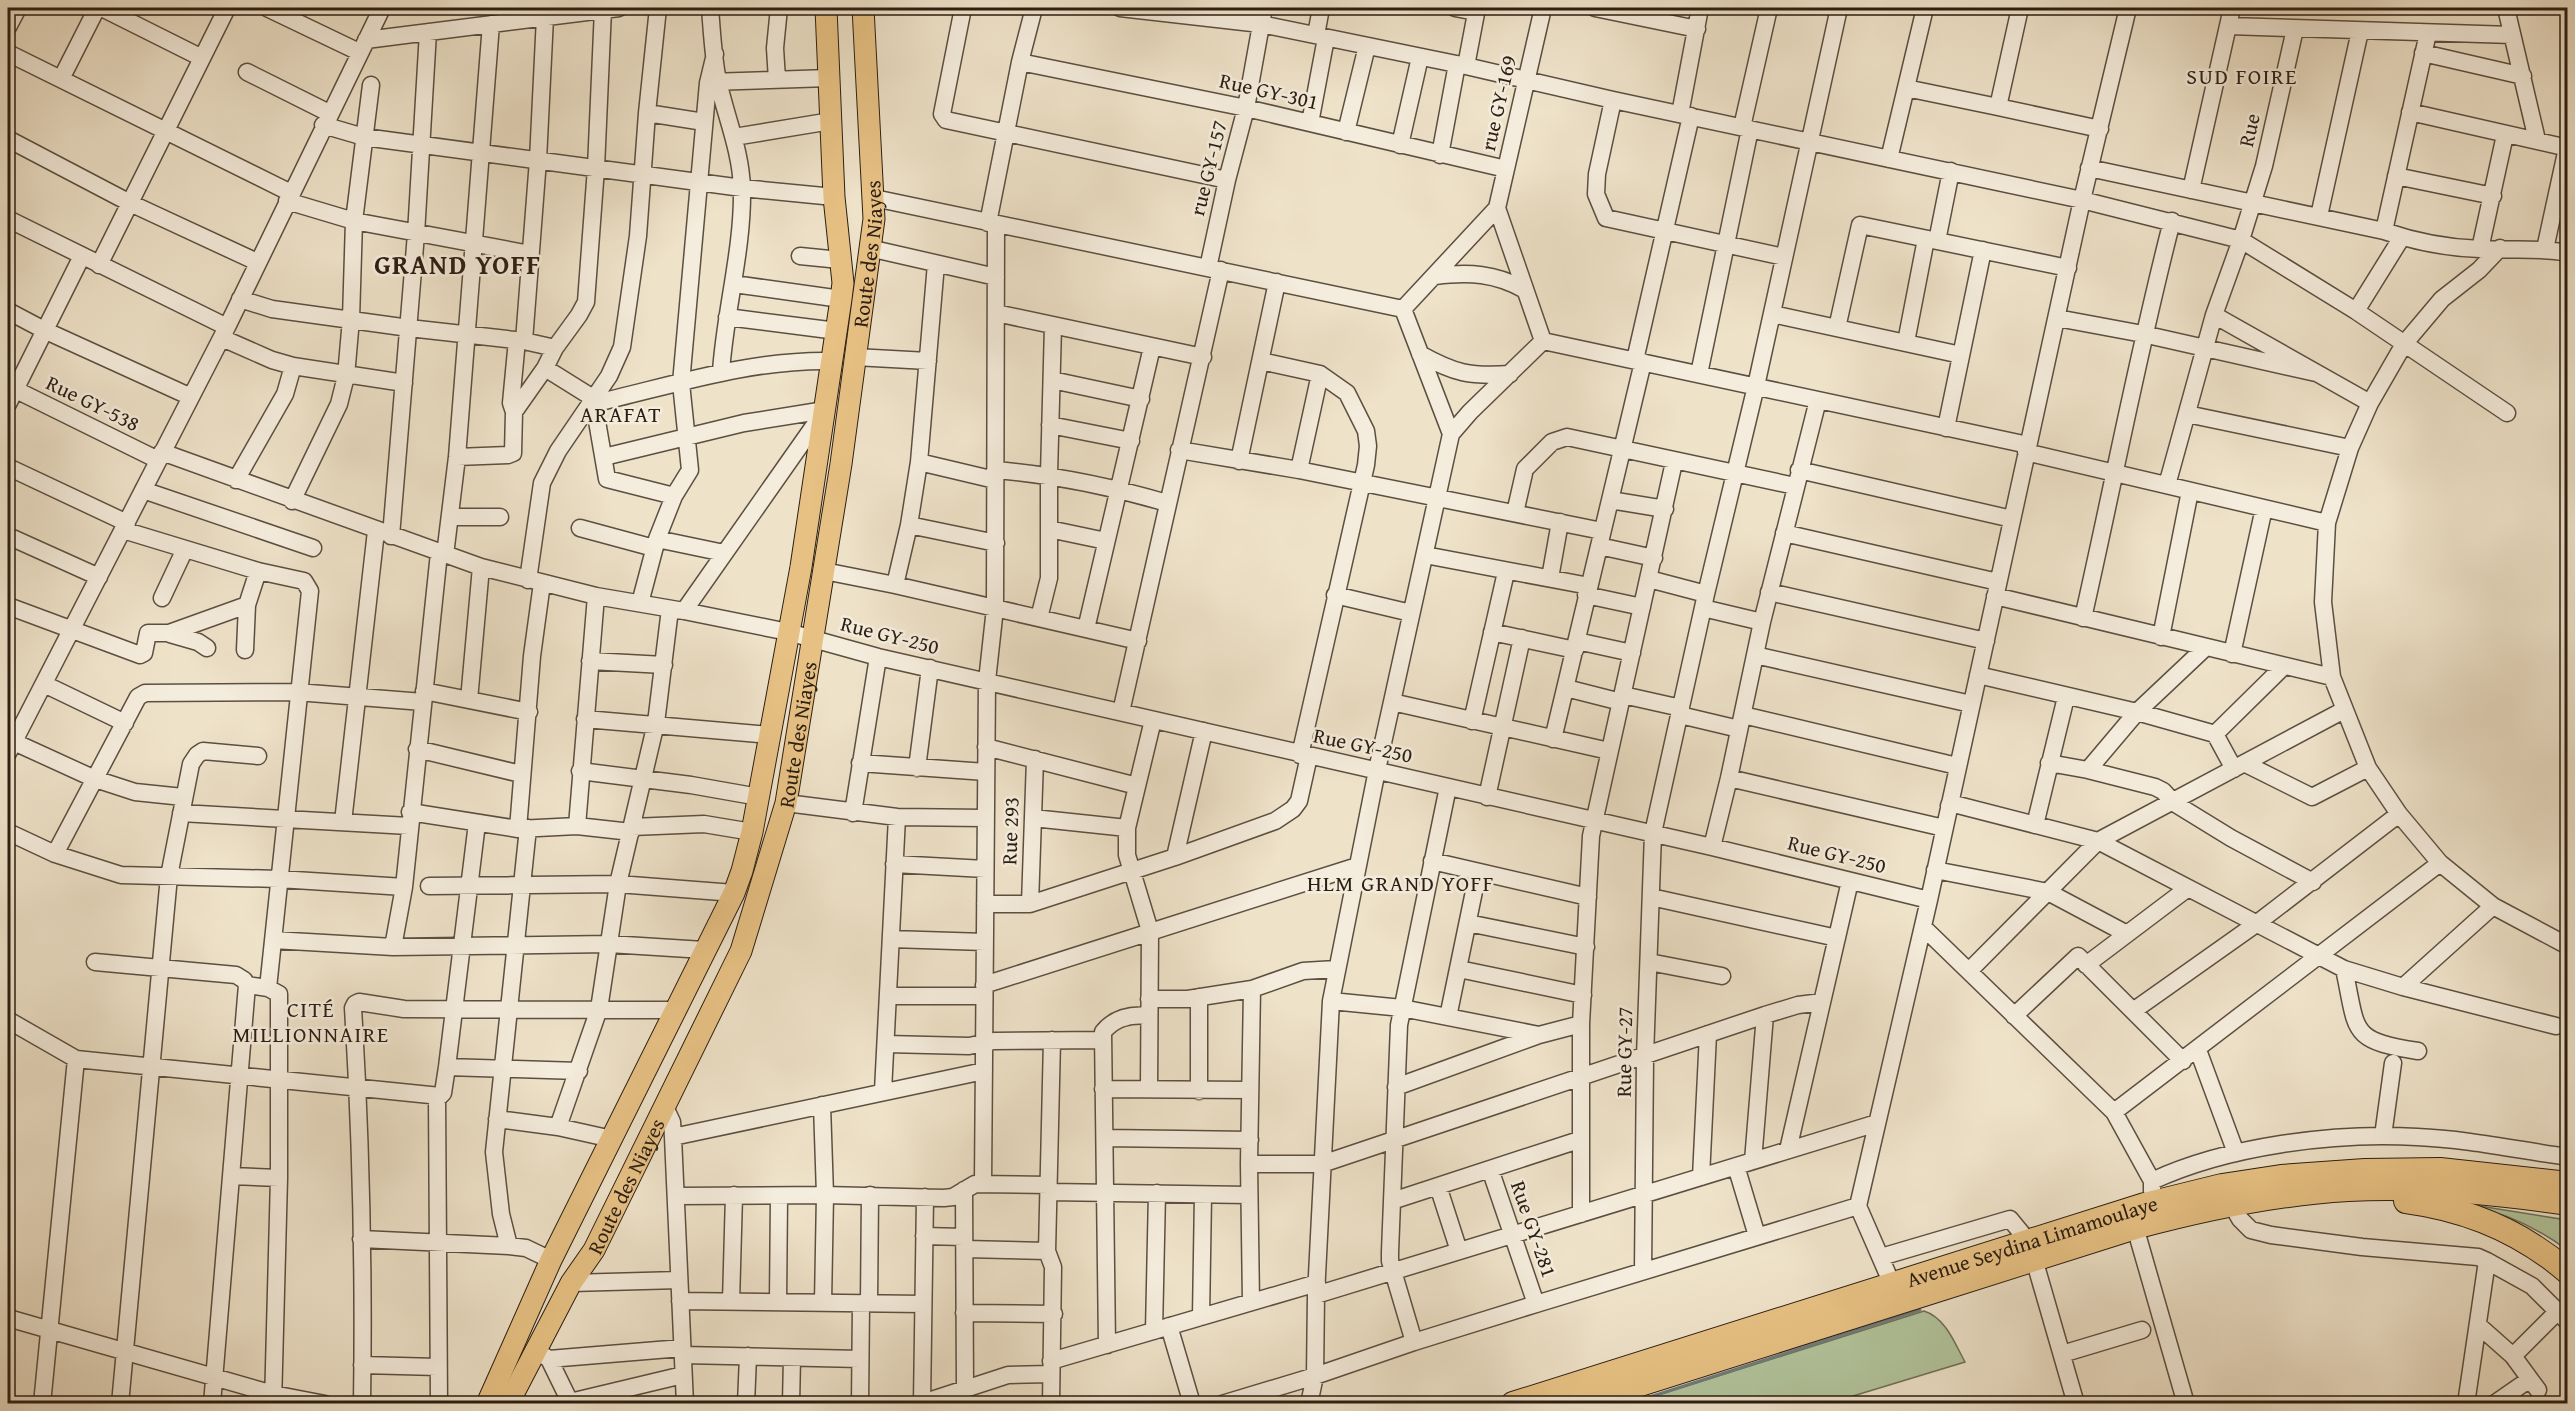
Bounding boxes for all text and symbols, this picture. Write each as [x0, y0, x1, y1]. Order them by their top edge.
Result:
street label: rue GY-169 [1472, 52, 1524, 154]
district label: SUD FOIRE [2186, 60, 2298, 92]
street label: Rue GY-301 [1217, 65, 1321, 117]
street label: Rue [2230, 110, 2268, 150]
street label: rue GY-157 [1181, 117, 1235, 219]
street label: Route des Niayes [844, 179, 889, 329]
district label: GRAND YOFF [374, 244, 542, 284]
street label: Rue GY-538 [41, 367, 145, 439]
district label: ARAFAT [580, 398, 662, 430]
street label: Rue GY-250 [838, 608, 942, 662]
street label: Route des Niayes [770, 659, 824, 810]
street label: Rue GY-250 [1311, 719, 1415, 771]
street label: Rue 293 [993, 796, 1027, 866]
street label: Rue GY-250 [1785, 827, 1889, 881]
district label: HLM GRAND YOFF [1307, 867, 1495, 899]
district label: CITÉ MILLIONNAIRE [232, 993, 390, 1050]
street label: Rue GY-27 [1608, 1007, 1640, 1097]
street label: Route des Niayes [579, 1113, 672, 1259]
street label: Rue GY-281 [1503, 1176, 1565, 1282]
street label: Avenue Seydina Limamoulaye [1903, 1187, 2161, 1295]

